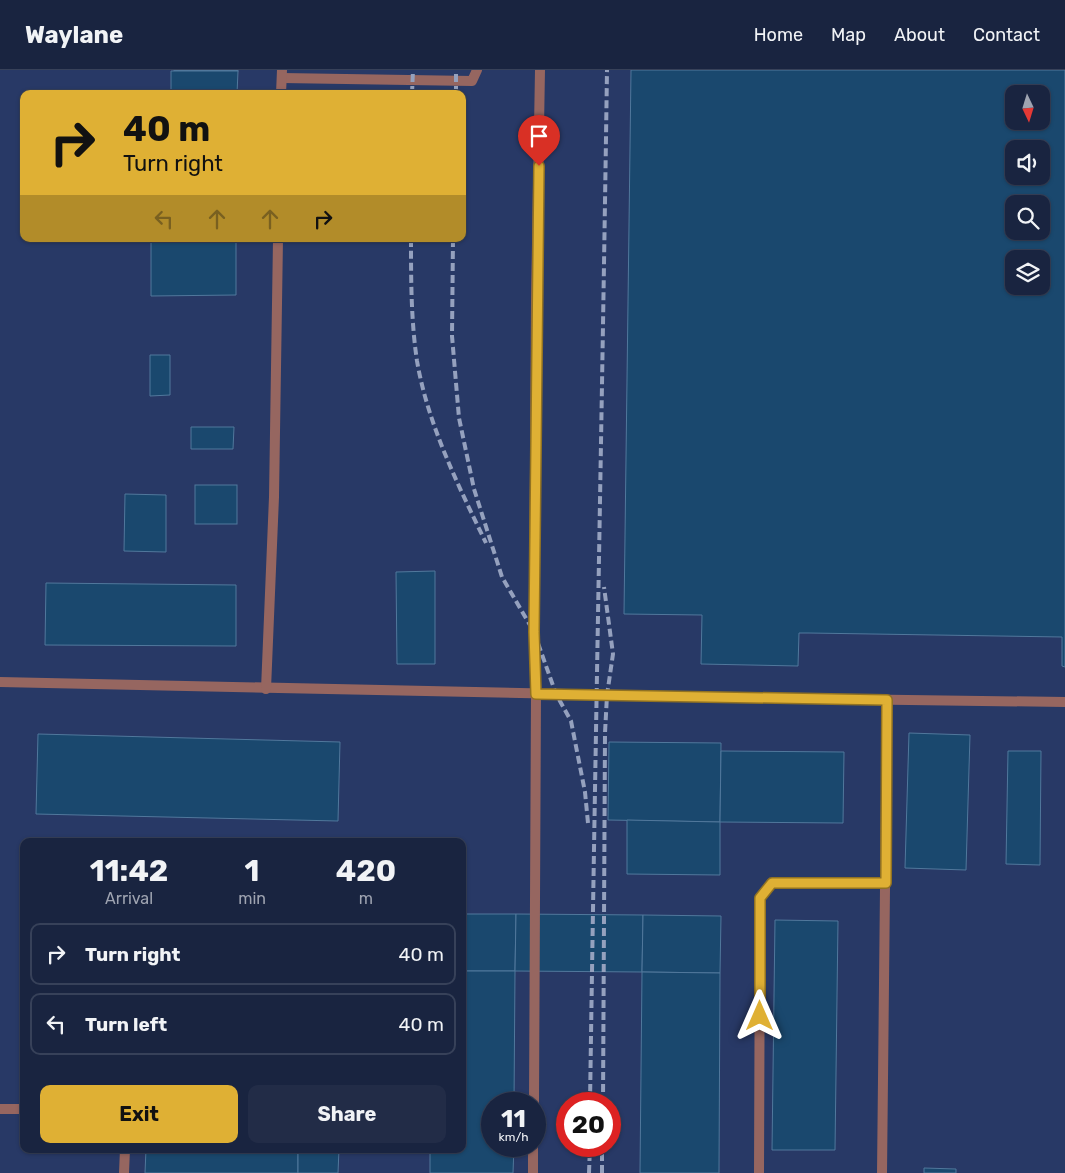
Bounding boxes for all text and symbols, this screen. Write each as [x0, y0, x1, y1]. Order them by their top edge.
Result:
text: Waylane [25, 21, 123, 49]
text: Home [754, 24, 803, 46]
text: Map [831, 24, 866, 46]
text: About [894, 24, 945, 46]
text: Contact [973, 24, 1040, 46]
north arrow [1005, 85, 1050, 130]
map controls [1005, 85, 1050, 295]
text: 40 m [123, 108, 210, 150]
icon: right [40, 110, 105, 175]
pin [518, 115, 560, 166]
icon: arrive [525, 122, 553, 150]
button: sound [1005, 140, 1050, 185]
text: Turn right [123, 150, 223, 177]
button: search [1005, 195, 1050, 240]
icon: left [150, 205, 178, 233]
icon: ahead [203, 205, 231, 233]
icon: ahead [256, 205, 284, 233]
icon: right [309, 205, 337, 233]
button: layers [1005, 250, 1050, 295]
text: 11:42 [90, 853, 168, 889]
text: 1 [245, 853, 260, 889]
text: 420 [336, 853, 396, 889]
text: Arrival [105, 889, 153, 908]
text: min [238, 889, 266, 908]
text: m [359, 889, 373, 908]
icon: right [42, 940, 70, 968]
text: Turn right [85, 943, 180, 966]
text: 40 m [399, 943, 444, 966]
position arrow [733, 989, 785, 1041]
icon: left [42, 1010, 70, 1038]
text: Turn left [85, 1013, 167, 1036]
text: 40 m [399, 1013, 444, 1036]
button: Exit [40, 1085, 238, 1143]
button: Share [248, 1085, 446, 1143]
speed limit sign: 20 [556, 1092, 621, 1157]
text: 11 [501, 1104, 526, 1133]
text: km/h [499, 1130, 528, 1144]

